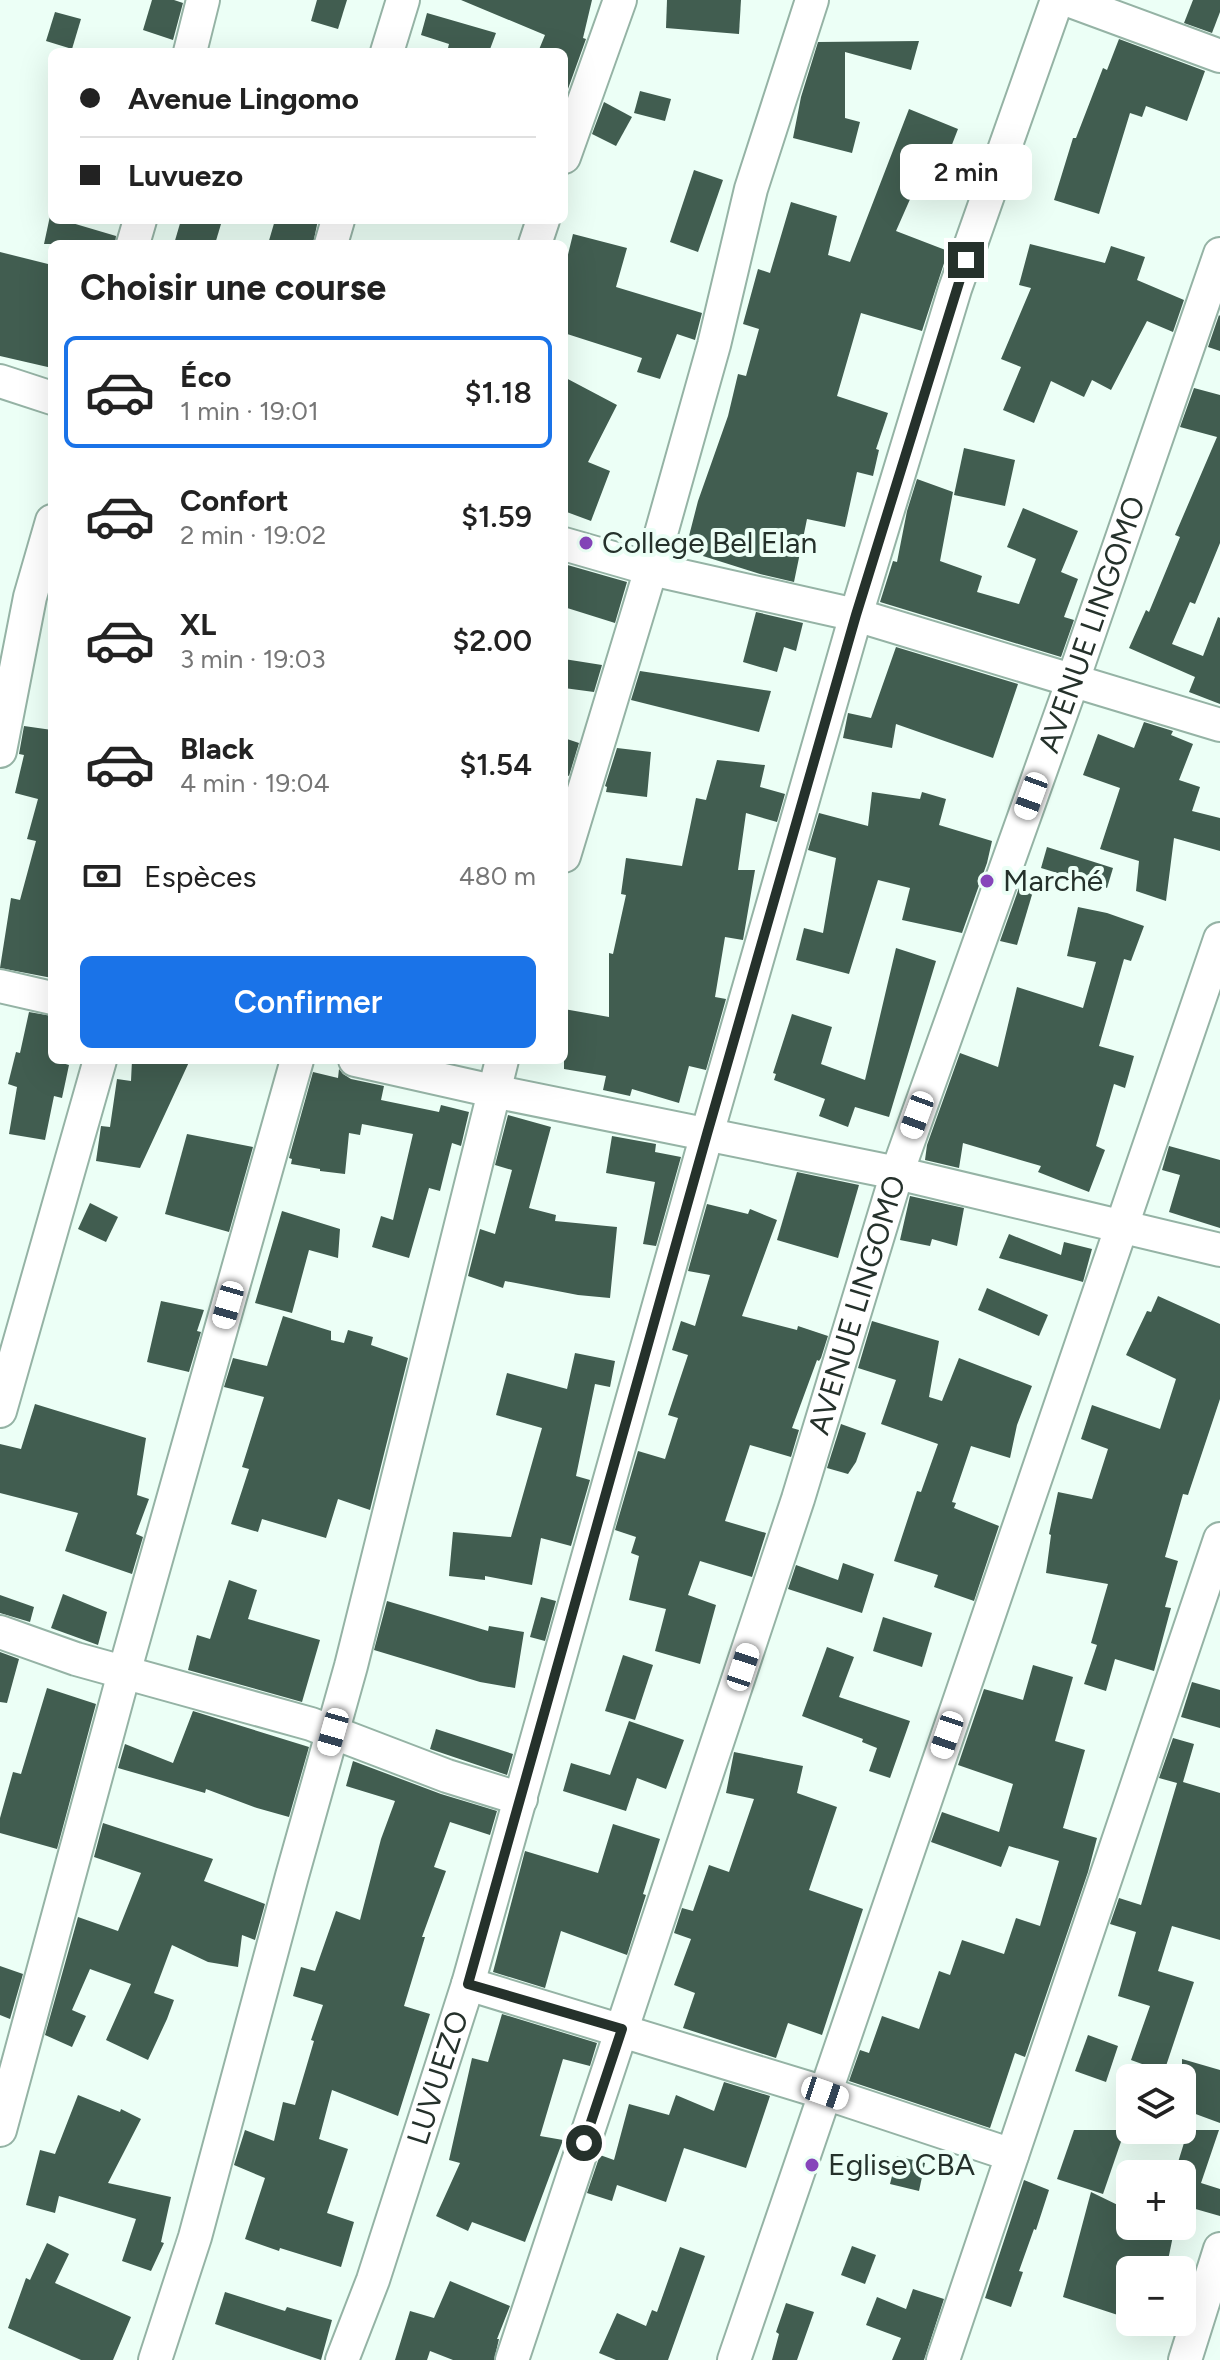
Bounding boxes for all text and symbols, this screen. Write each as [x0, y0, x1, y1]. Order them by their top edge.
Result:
text: Avenue Lingomo [128, 80, 359, 117]
callout: 2 min [900, 144, 1032, 200]
text: 2 min [934, 156, 998, 188]
text: Luvuezo [128, 157, 243, 194]
route end [948, 242, 984, 278]
text: Choisir une course [80, 266, 386, 309]
icon: car [84, 356, 156, 428]
text: Éco [180, 358, 231, 395]
text: $1.18 [465, 374, 532, 411]
text: 1 min · 19:01 [180, 395, 319, 427]
icon: car [84, 480, 156, 552]
text: Confort [180, 482, 289, 519]
street label: AVENUE LINGOMO [1030, 491, 1153, 758]
text: $1.59 [461, 498, 532, 535]
text: 2 min · 19:02 [180, 519, 326, 551]
place label: College Bel Elan [602, 524, 817, 561]
marker: College Bel Elan [577, 534, 595, 552]
icon: car [84, 604, 156, 676]
text: XL [180, 606, 216, 643]
text: $2.00 [452, 622, 532, 659]
text: 3 min · 19:03 [180, 643, 326, 675]
icon: car [84, 728, 156, 800]
text: Black [180, 730, 254, 767]
text: $1.54 [460, 746, 532, 783]
text: 4 min · 19:04 [180, 767, 330, 799]
car [1012, 769, 1050, 823]
icon: cash [80, 854, 124, 898]
text: Espèces [144, 858, 256, 895]
text: 480 m [459, 860, 536, 892]
place label: Marché [1003, 862, 1103, 899]
marker: Marché [978, 872, 996, 890]
button: Confirmer [80, 956, 536, 1048]
car [898, 1088, 936, 1142]
street label: AVENUE LINGOMO [800, 1171, 913, 1439]
car [210, 1279, 246, 1331]
car [724, 1640, 762, 1694]
car [315, 1706, 351, 1758]
car [928, 1708, 966, 1762]
street label: LUVUEZO [399, 2006, 476, 2150]
map controls [1116, 2064, 1196, 2336]
button: layers [1116, 2064, 1196, 2144]
car [798, 2074, 852, 2112]
route start [566, 2125, 602, 2161]
place label: Eglise CBA [828, 2146, 976, 2183]
marker: Eglise CBA [803, 2156, 821, 2174]
button: + [1116, 2160, 1196, 2240]
button: − [1116, 2256, 1196, 2336]

